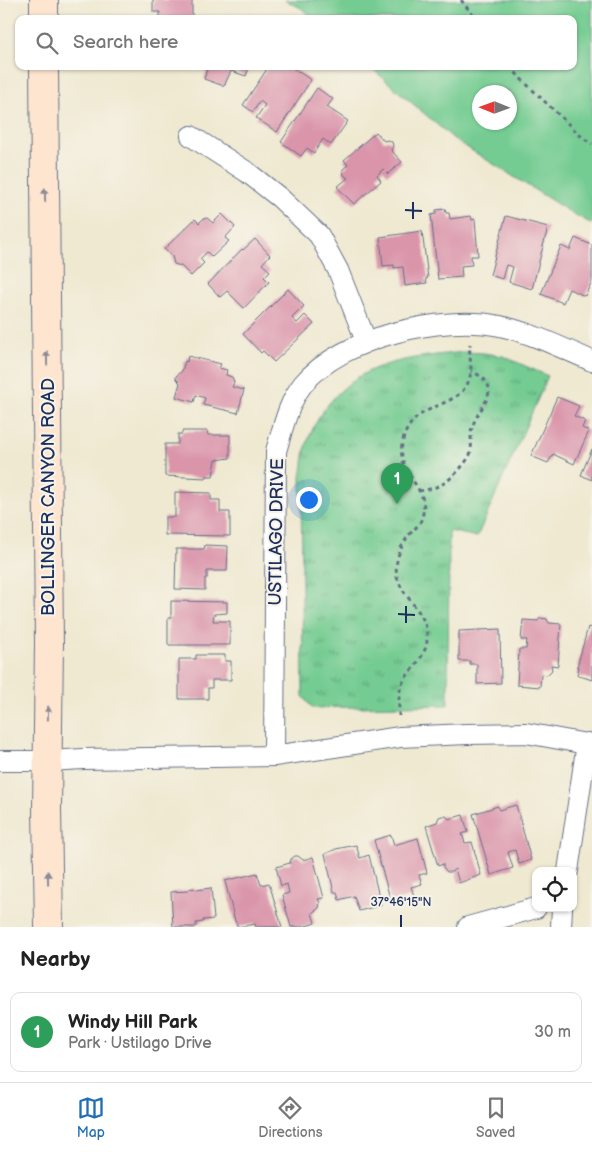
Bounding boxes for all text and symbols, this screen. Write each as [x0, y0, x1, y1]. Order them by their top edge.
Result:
search box [15, 15, 577, 70]
icon: search [33, 29, 61, 57]
text: Search here [73, 31, 178, 54]
north arrow [472, 85, 517, 130]
one-way arrow [41, 187, 49, 203]
one-way arrow [43, 349, 51, 365]
street label: BOLLINGER CANYON ROAD [38, 378, 59, 616]
street label: USTILAGO DRIVE [265, 458, 288, 606]
pin: 1 [381, 463, 413, 504]
your location [296, 487, 322, 513]
one-way arrow [44, 704, 52, 720]
map controls [532, 867, 577, 912]
button: locate [532, 867, 577, 912]
one-way arrow [44, 870, 52, 886]
text: 37°46'15"N [370, 895, 432, 910]
text: Nearby [20, 947, 90, 972]
text: Windy Hill Park [68, 1011, 197, 1034]
text: 1 [34, 1023, 40, 1042]
text: 30 m [534, 1023, 571, 1042]
text: Park · Ustilago Drive [68, 1034, 212, 1053]
tab: Map [77, 1094, 105, 1141]
tab: Directions [258, 1094, 323, 1141]
tab: Saved [476, 1094, 515, 1141]

